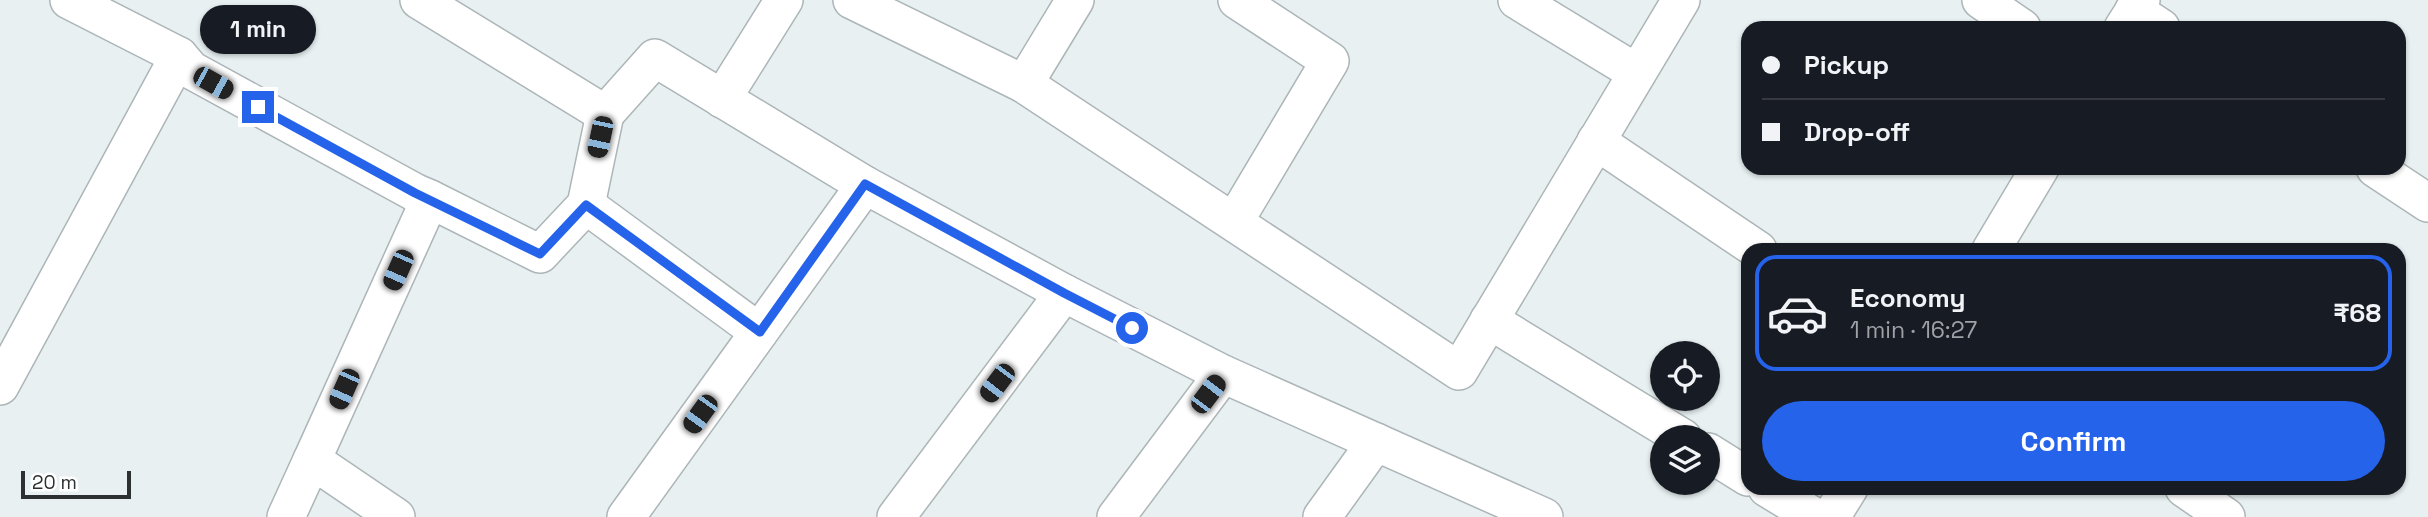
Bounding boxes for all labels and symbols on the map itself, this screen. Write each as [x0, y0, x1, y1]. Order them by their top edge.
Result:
callout: 1 min [200, 6, 316, 55]
car [190, 64, 237, 102]
route end [242, 91, 274, 123]
car [586, 114, 615, 160]
car [380, 247, 417, 293]
route start [1116, 312, 1148, 344]
car [976, 360, 1019, 406]
car [326, 366, 363, 412]
car [1187, 371, 1230, 417]
car [680, 391, 721, 437]
scale bar [21, 468, 131, 500]

